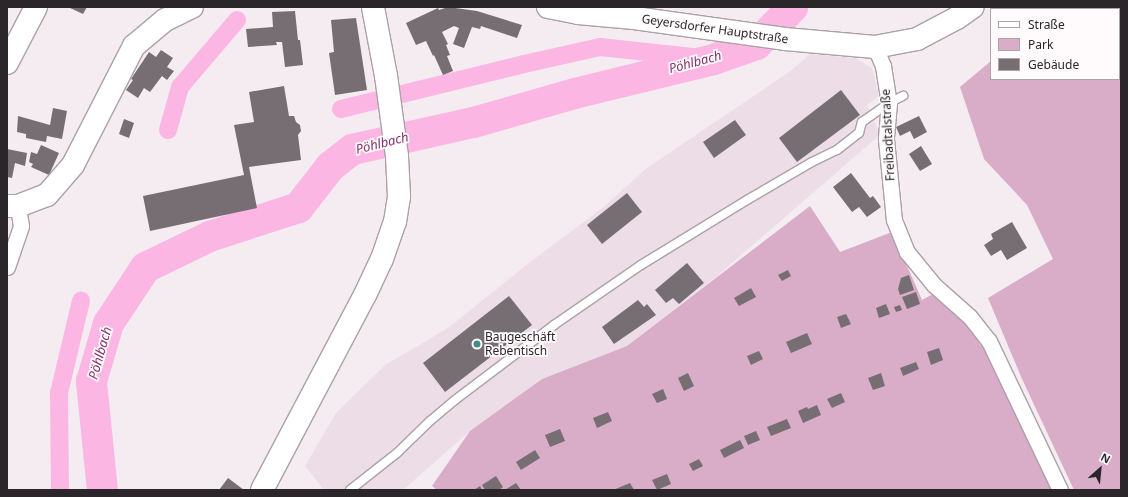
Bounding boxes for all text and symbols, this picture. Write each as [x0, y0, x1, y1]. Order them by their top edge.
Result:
legend [990, 8, 1120, 80]
street label: Geyersdorfer Hauptstraße [641, 12, 789, 46]
text: Straße [1028, 16, 1065, 33]
text: Park [1028, 36, 1053, 53]
water label: Pöhlbach [667, 47, 723, 77]
text: Gebäude [1028, 56, 1079, 73]
street label: Freibadtalstraße [878, 89, 898, 181]
water label: Pöhlbach [354, 129, 410, 157]
water label: Pöhlbach [85, 325, 115, 381]
place label: Baugeschäft Rebentisch [485, 330, 555, 358]
marker: Baugeschäft Rebentisch [472, 339, 482, 349]
north arrow [1080, 449, 1120, 489]
text: N [1098, 449, 1113, 467]

